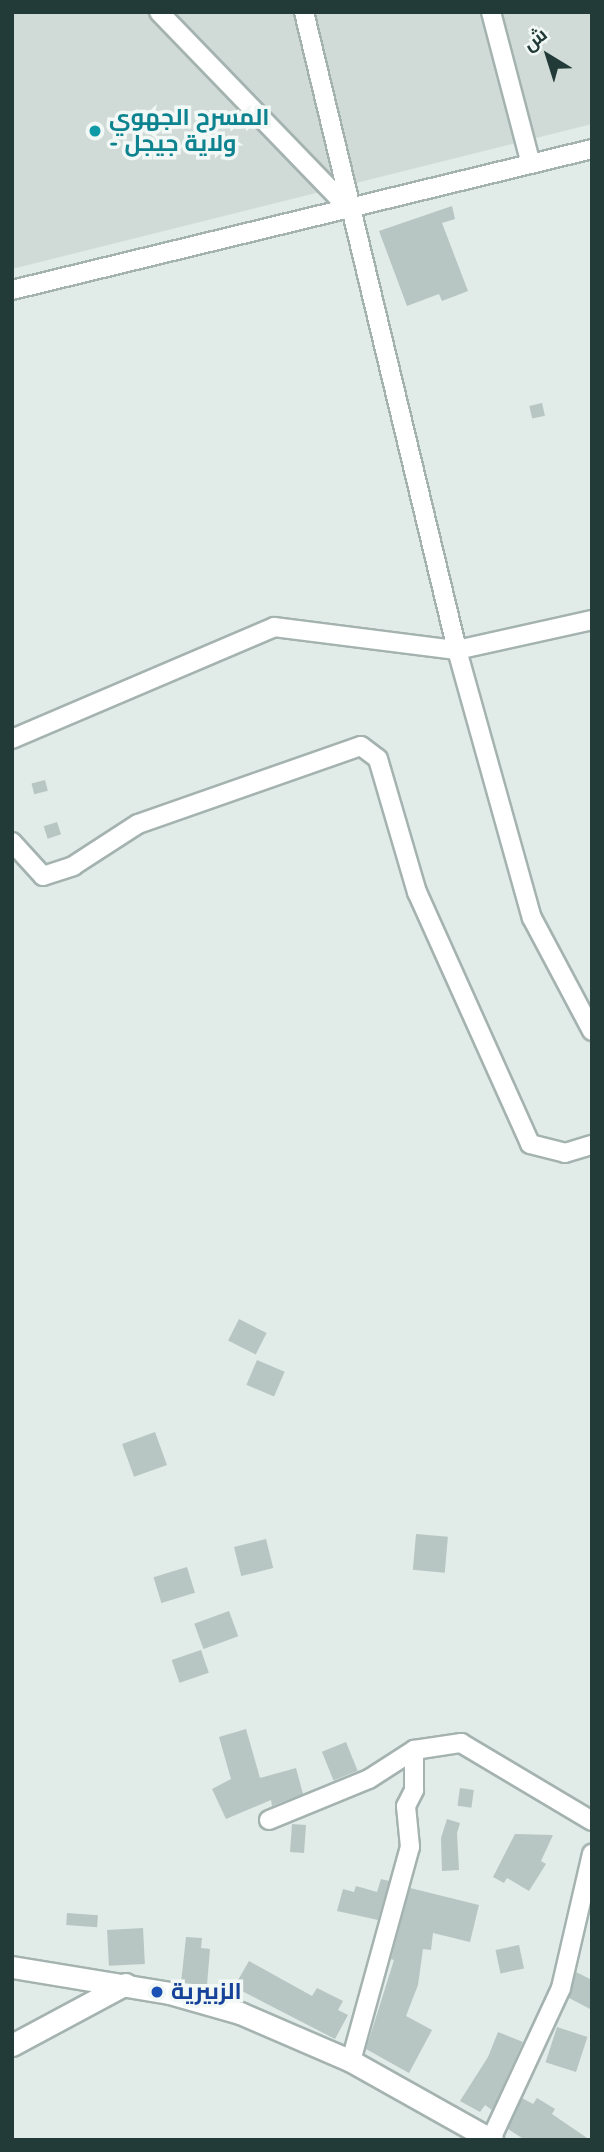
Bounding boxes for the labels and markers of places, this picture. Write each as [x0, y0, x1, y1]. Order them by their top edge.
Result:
place label: المسرح الجهوي - ولاية جيجل [109, 104, 269, 158]
marker: المسرح الجهوي - ولاية جيجل [87, 123, 103, 139]
place label: الزبيرية [171, 1978, 242, 2006]
marker: الزبيرية [149, 1984, 165, 2000]

